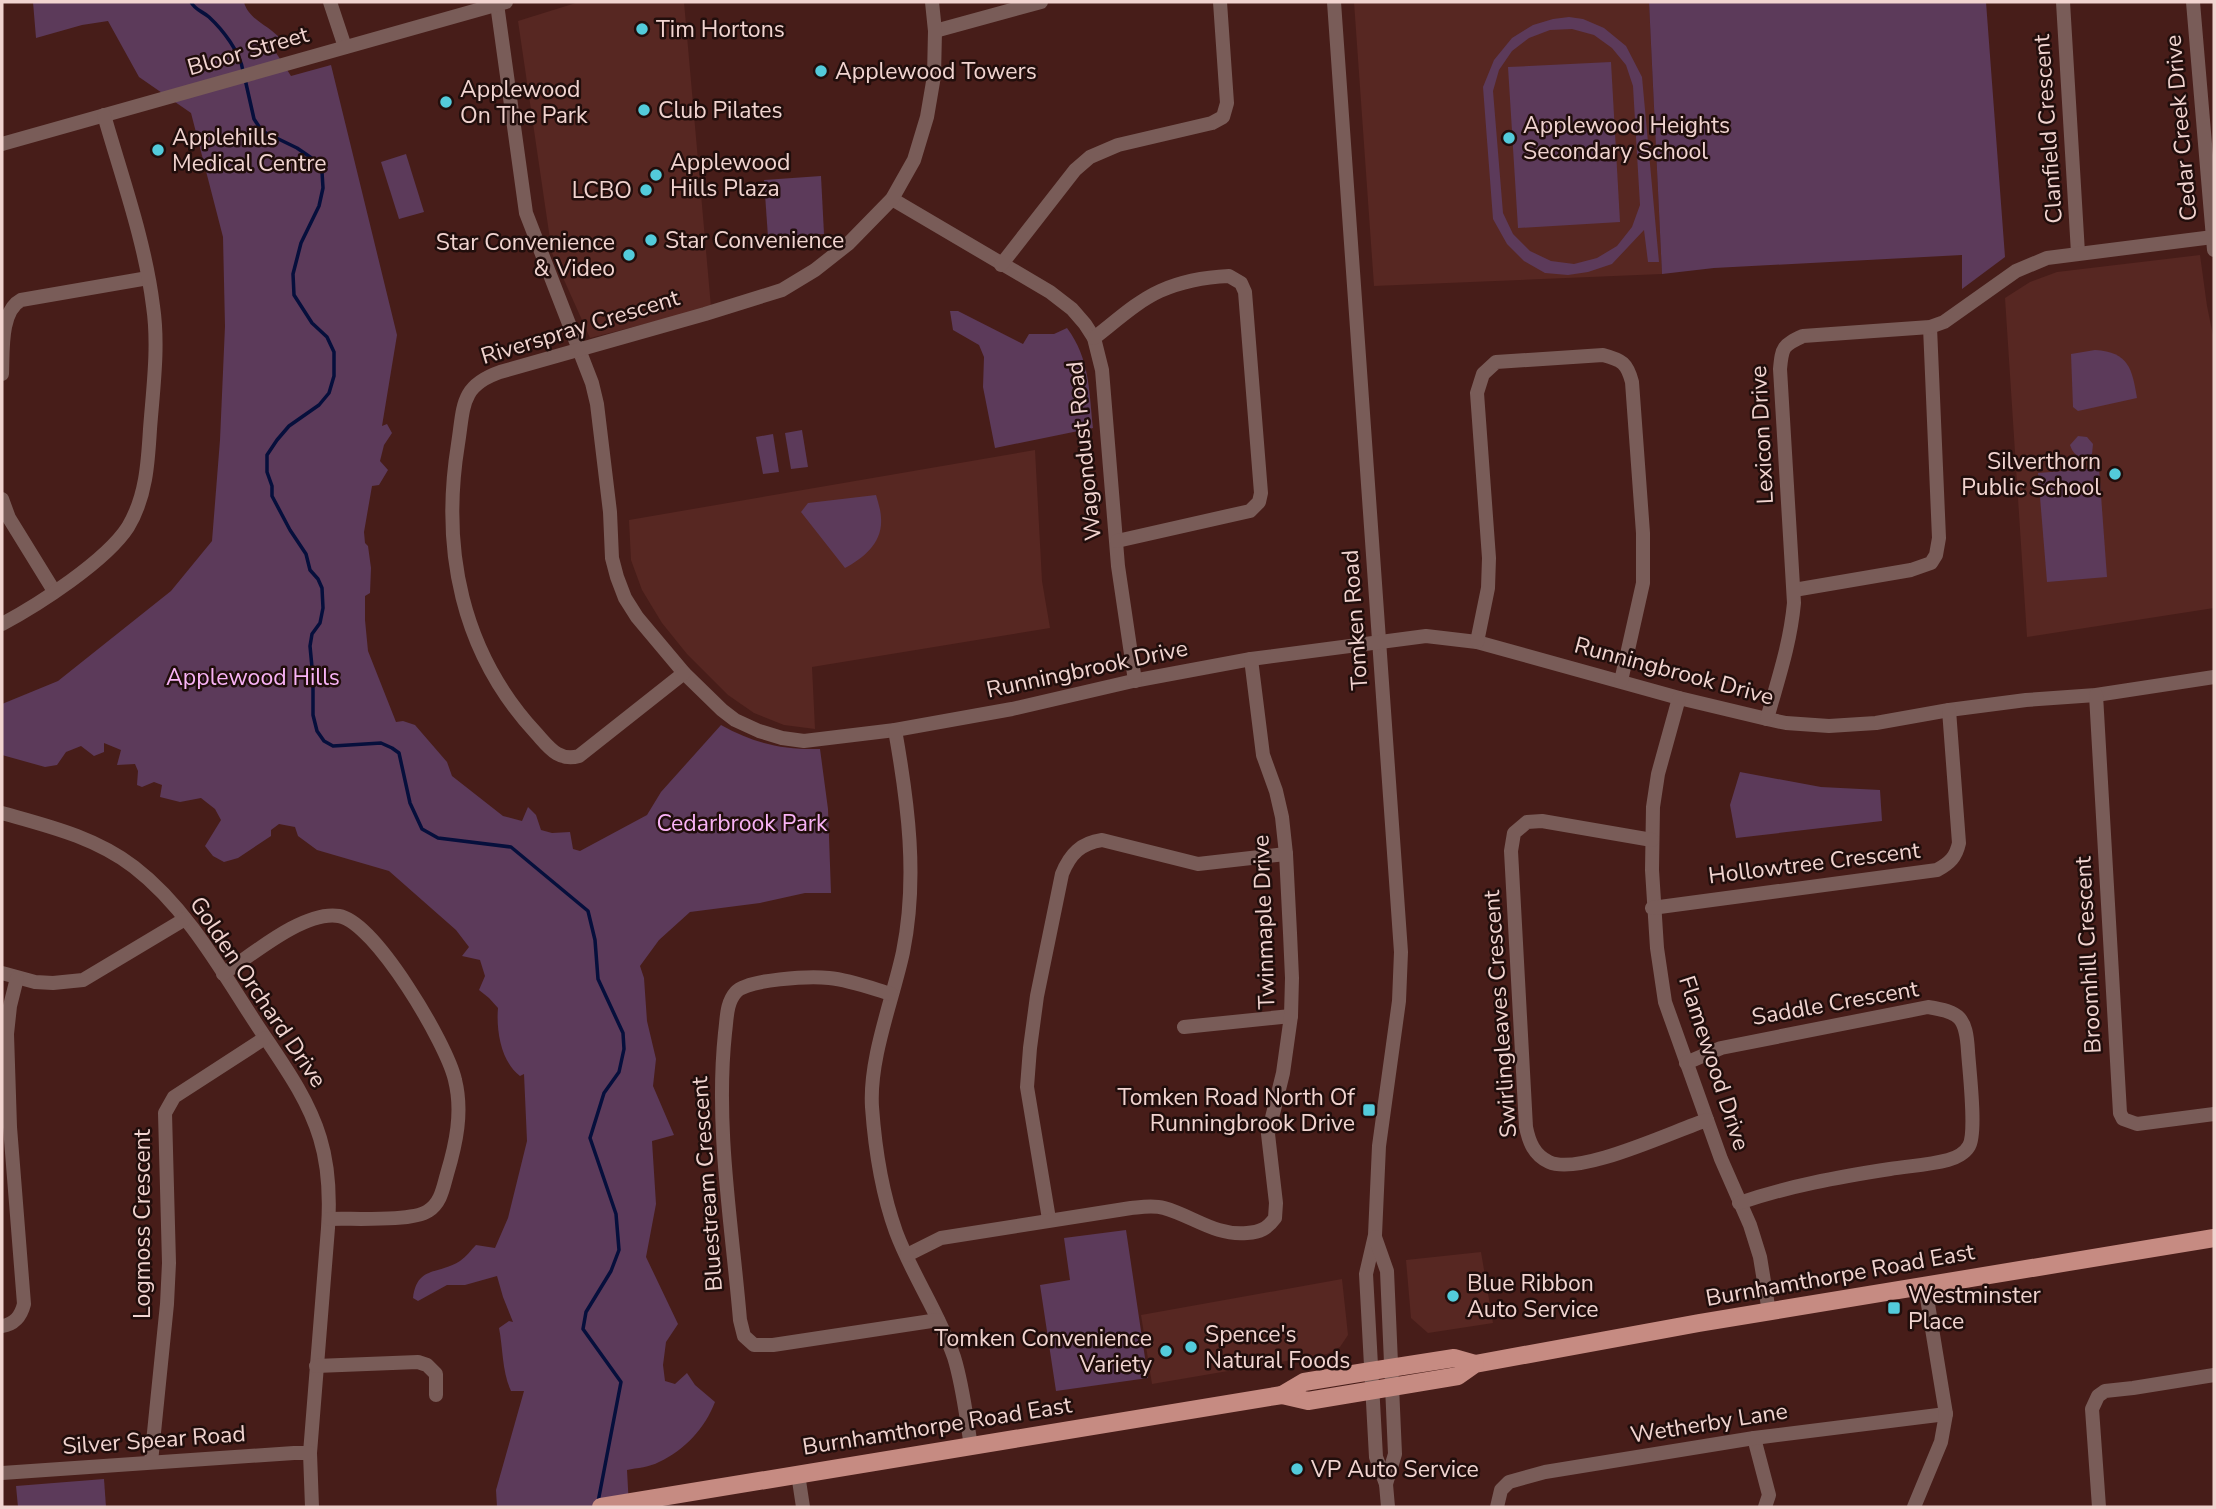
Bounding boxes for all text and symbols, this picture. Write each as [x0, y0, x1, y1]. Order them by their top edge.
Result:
place label: Tim Hortons [656, 14, 785, 45]
street label: Bloor Street [184, 19, 313, 83]
marker: Tim Hortons [634, 21, 650, 37]
street label: Clanfield Crescent [2026, 33, 2070, 224]
street label: Cedar Creek Drive [2157, 34, 2205, 222]
place label: Applewood Towers [835, 56, 1037, 87]
marker: Applewood Towers [813, 63, 829, 79]
place label: Applewood On The Park [460, 74, 588, 131]
marker: Applewood On The Park [438, 94, 454, 110]
place label: Club Pilates [658, 95, 783, 126]
marker: Club Pilates [636, 102, 652, 118]
place label: Applewood Heights Secondary School [1523, 110, 1730, 167]
place label: Applehills Medical Centre [172, 122, 326, 179]
marker: Applewood Heights Secondary School [1501, 130, 1517, 146]
marker: Applehills Medical Centre [150, 142, 166, 158]
place label: Applewood Hills Plaza [670, 147, 791, 204]
marker: Applewood Hills Plaza [648, 167, 664, 183]
place label: LCBO [572, 175, 632, 206]
marker: LCBO [638, 182, 654, 198]
place label: Star Convenience [665, 225, 844, 256]
place label: Star Convenience & Video [436, 227, 615, 284]
marker: Star Convenience [643, 232, 659, 248]
marker: Star Convenience & Video [621, 247, 637, 263]
street label: Riverspray Crescent [477, 282, 684, 372]
street label: Wagondust Road [1059, 360, 1109, 542]
street label: Lexicon Drive [1743, 365, 1781, 505]
place label: Silverthorn Public School [1961, 446, 2101, 503]
marker: Silverthorn Public School [2107, 466, 2123, 482]
street label: Tomken Road [1335, 549, 1375, 691]
street label: Runningbrook Drive [1571, 629, 1777, 713]
street label: Runningbrook Drive [983, 632, 1191, 706]
park label: Applewood Hills [166, 662, 340, 693]
park label: Cedarbrook Park [656, 808, 828, 839]
street label: Twinmaple Drive [1245, 834, 1283, 1010]
street label: Hollowtree Crescent [1706, 835, 1923, 891]
street label: Broomhill Crescent [2067, 855, 2109, 1054]
street label: Swirlingleaves Crescent [1476, 888, 1524, 1139]
street label: Golden Orchard Drive [182, 890, 334, 1094]
street label: Flamewood Drive [1671, 972, 1757, 1154]
street label: Saddle Crescent [1749, 973, 1922, 1033]
street label: Bluestream Crescent [684, 1075, 730, 1292]
place label: Tomken Road North Of Runningbrook Drive [1118, 1082, 1355, 1139]
marker: Tomken Road North Of Runningbrook Drive [1361, 1102, 1377, 1118]
street label: Logmoss Crescent [127, 1128, 158, 1319]
street label: Burnhamthorpe Road East [1703, 1236, 1978, 1314]
place label: Blue Ribbon Auto Service [1467, 1268, 1598, 1325]
place label: Westminster Place [1908, 1280, 2041, 1337]
marker: Blue Ribbon Auto Service [1445, 1288, 1461, 1304]
marker: Westminster Place [1886, 1300, 1902, 1316]
place label: Spence's Natural Foods [1205, 1319, 1350, 1376]
place label: Tomken Convenience Variety [934, 1323, 1152, 1380]
marker: Spence's Natural Foods [1183, 1339, 1199, 1355]
marker: Tomken Convenience Variety [1158, 1343, 1174, 1359]
street label: Burnhamthorpe Road East [800, 1389, 1075, 1463]
street label: Wetherby Lane [1628, 1395, 1790, 1451]
street label: Silver Spear Road [61, 1418, 247, 1462]
place label: VP Auto Service [1310, 1454, 1479, 1485]
marker: VP Auto Service [1289, 1461, 1305, 1477]

